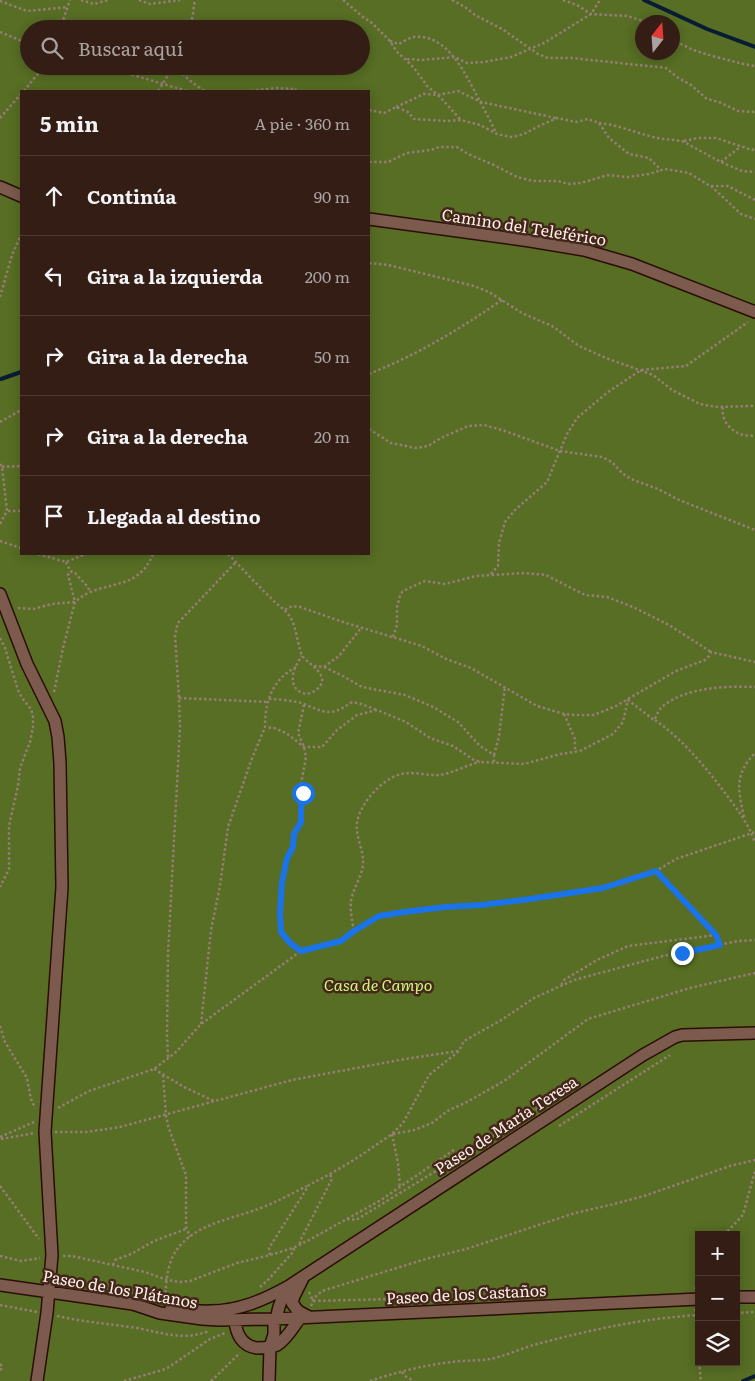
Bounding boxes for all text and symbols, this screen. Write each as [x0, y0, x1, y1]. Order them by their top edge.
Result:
north arrow [635, 15, 680, 60]
search box [20, 20, 370, 75]
icon: search [38, 34, 66, 62]
text: Buscar aquí [78, 34, 183, 62]
text: 5 min [40, 107, 99, 138]
text: A pie · 360 m [255, 111, 350, 135]
icon: ahead [40, 182, 68, 210]
text: Continúa [87, 182, 177, 210]
text: 90 m [314, 184, 350, 208]
street label: Camino del Teleférico [440, 201, 608, 251]
icon: left [40, 262, 68, 290]
text: Gira a la izquierda [87, 262, 263, 290]
text: 200 m [305, 264, 350, 288]
icon: right [40, 342, 68, 370]
text: Gira a la derecha [87, 342, 248, 370]
text: 50 m [314, 344, 350, 368]
icon: right [40, 422, 68, 450]
text: Gira a la derecha [87, 422, 248, 450]
text: 20 m [314, 424, 350, 448]
icon: arrive [40, 502, 68, 530]
text: Llegada al destino [87, 502, 261, 530]
route start [292, 782, 315, 805]
route end [671, 942, 694, 965]
park label: Casa de Campo [324, 972, 432, 996]
street label: Paseo de María Teresa [429, 1069, 582, 1180]
map controls [695, 1231, 740, 1366]
button: + [695, 1231, 740, 1276]
street label: Paseo de los Plátanos [41, 1263, 200, 1313]
button: − [695, 1276, 740, 1321]
street label: Paseo de los Castaños [385, 1277, 547, 1309]
button: layers [695, 1321, 740, 1366]

